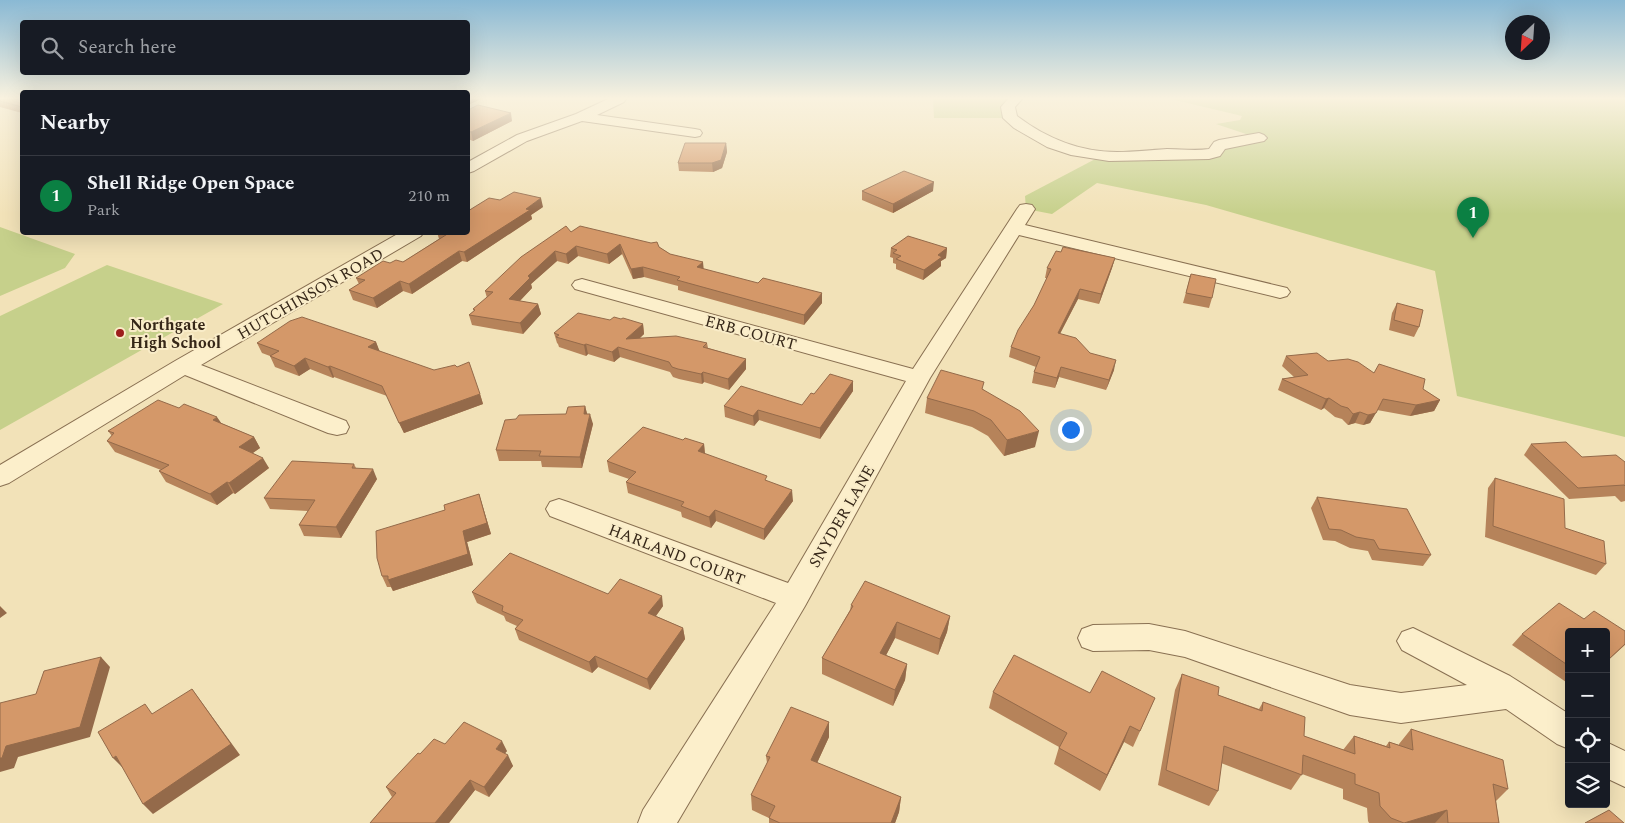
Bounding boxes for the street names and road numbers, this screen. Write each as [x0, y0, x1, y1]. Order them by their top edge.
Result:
street label: HUTCHINSON ROAD [233, 242, 388, 346]
street label: ERB COURT [702, 309, 799, 357]
street label: SNYDER LANE [803, 461, 881, 572]
street label: HARLAND COURT [605, 518, 749, 592]

